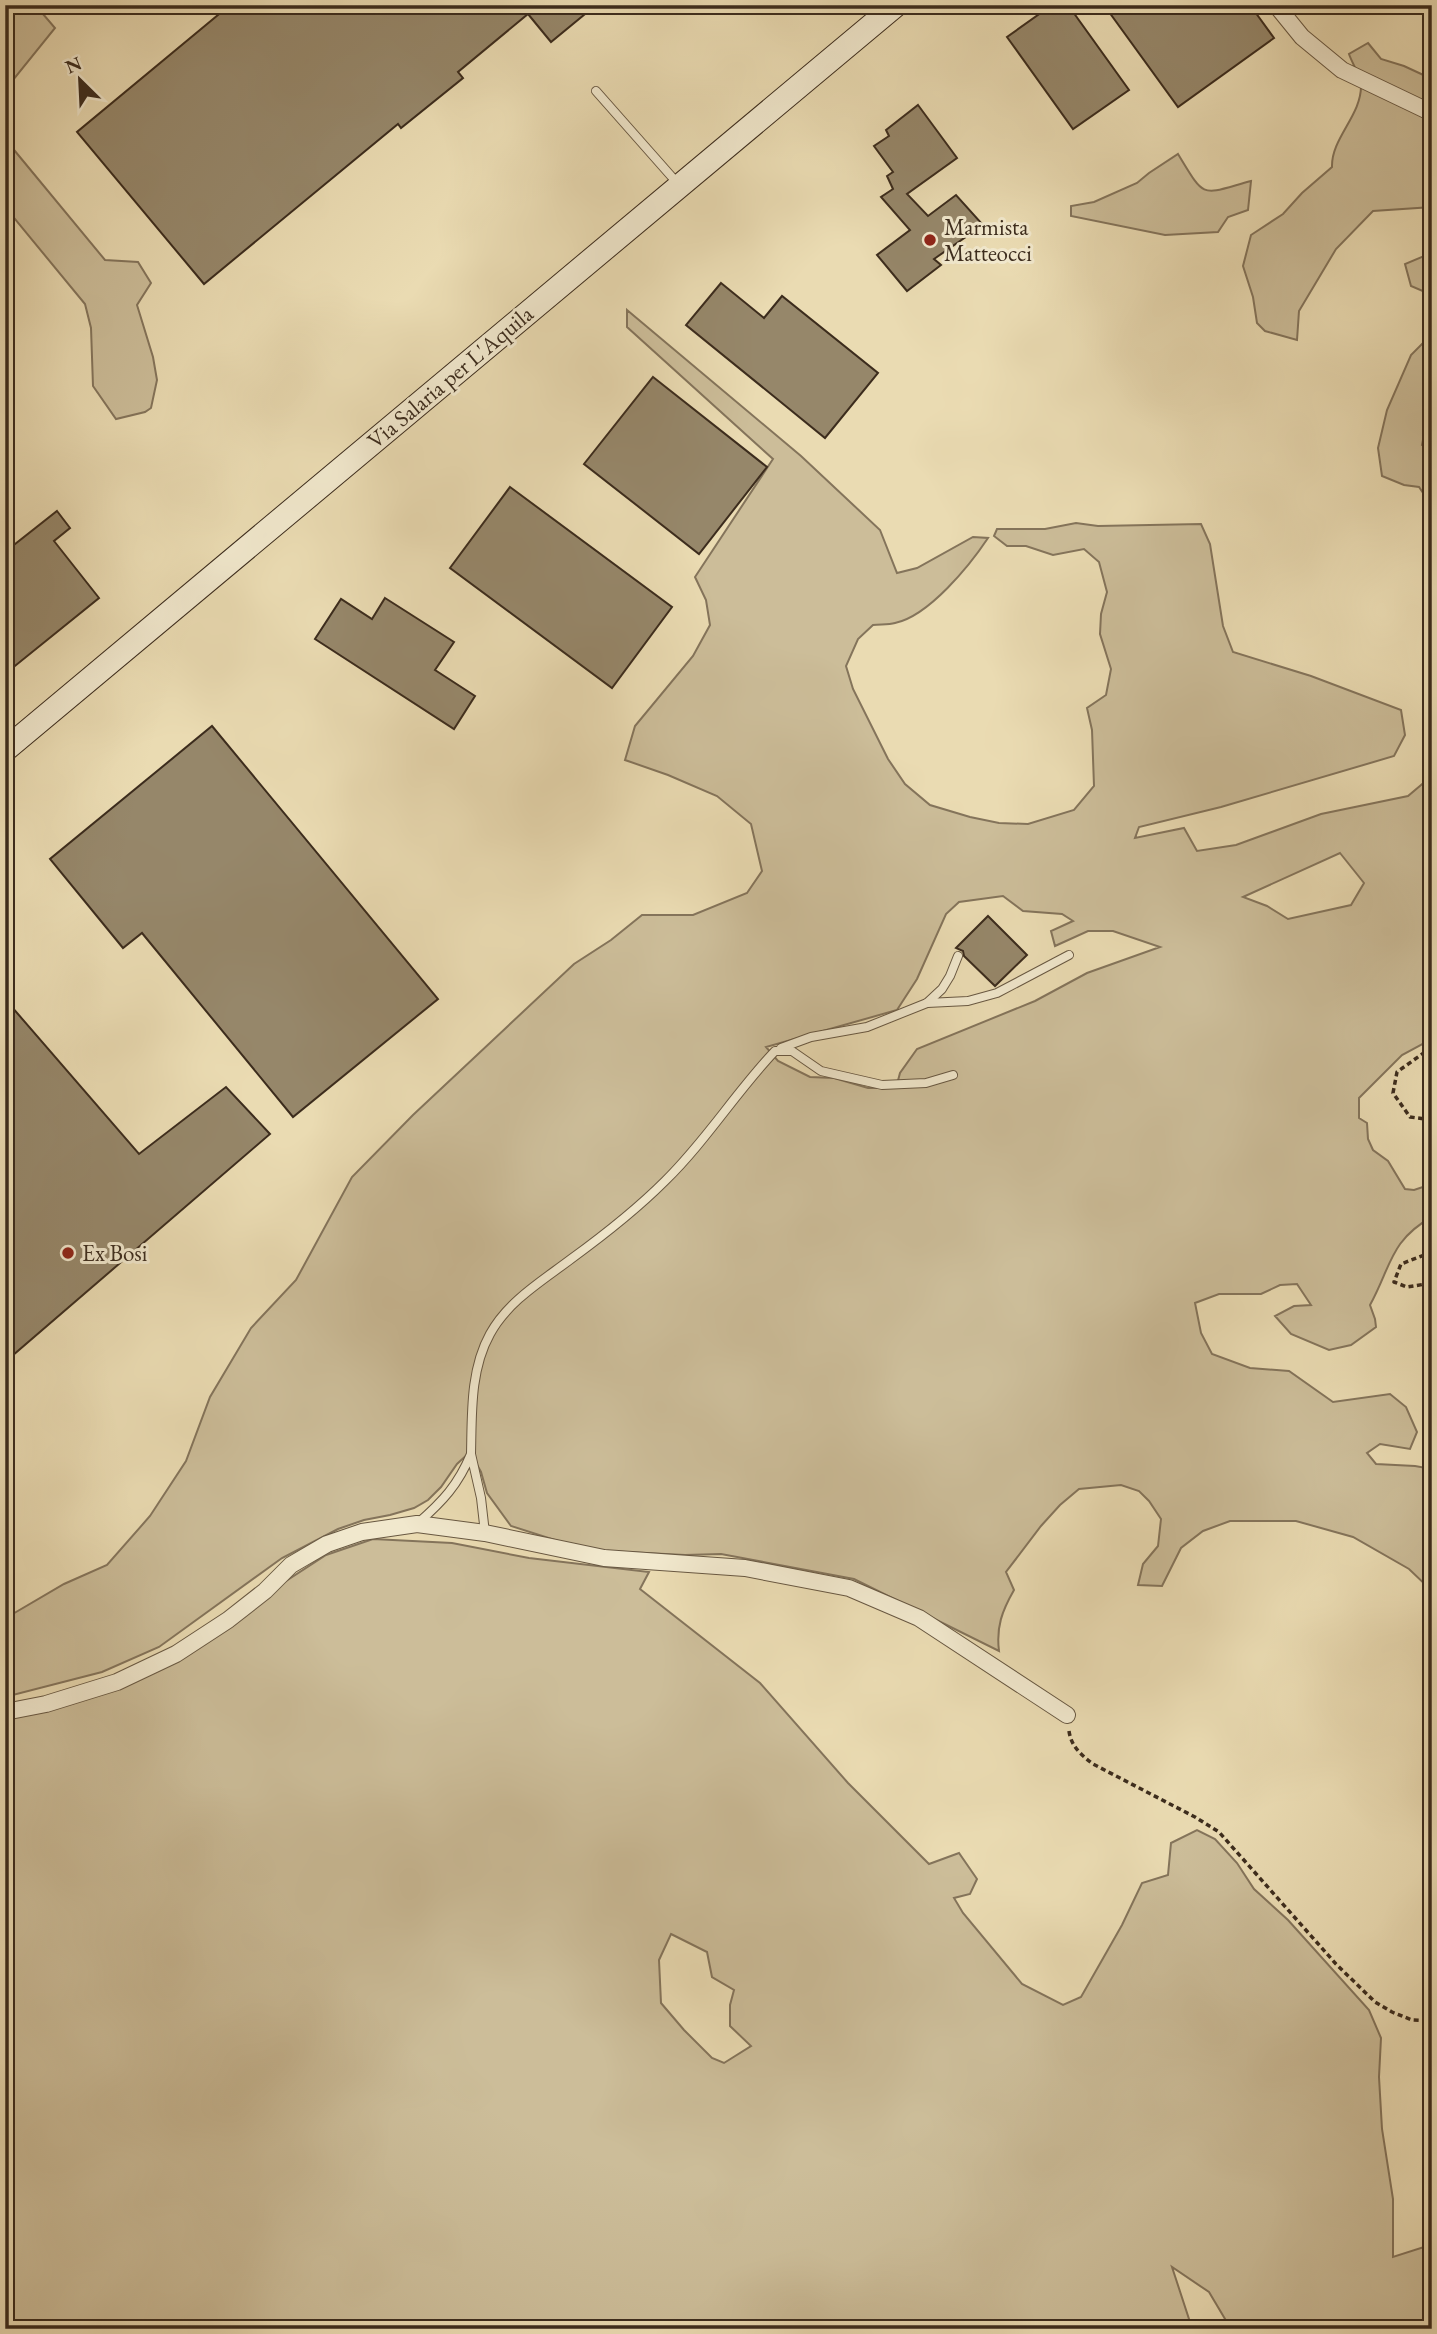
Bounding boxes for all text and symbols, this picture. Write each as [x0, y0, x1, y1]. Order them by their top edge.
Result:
north arrow [46, 46, 116, 116]
text: N [61, 50, 86, 79]
place label: Marmista Matteocci [944, 212, 1032, 268]
marker: Marmista Matteocci [922, 232, 938, 248]
street label: Via Salaria per L'Aquila [361, 298, 540, 455]
place label: Ex Bosi [82, 1238, 148, 1268]
marker: Ex Bosi [60, 1245, 76, 1261]

